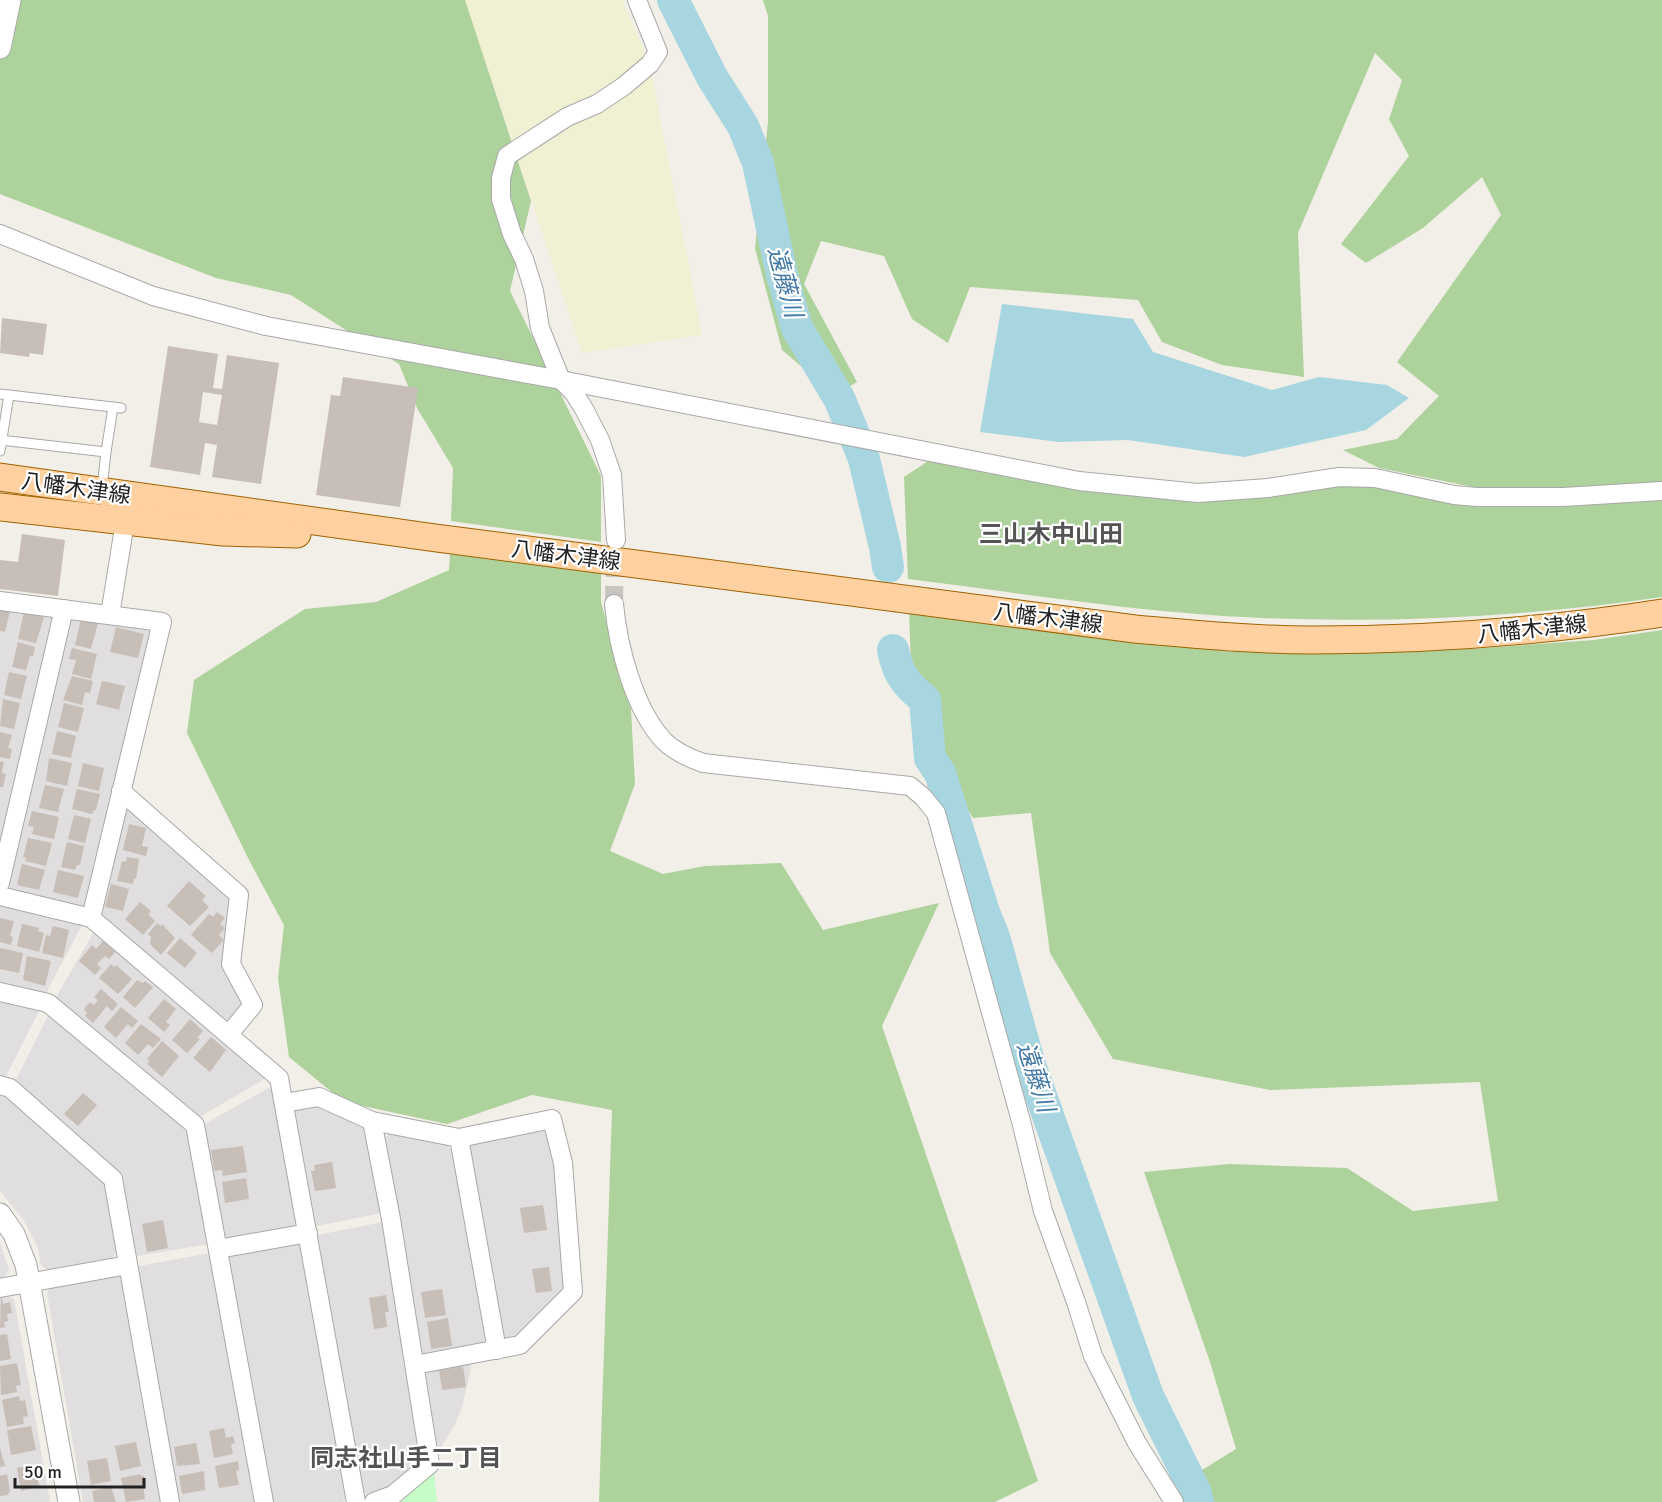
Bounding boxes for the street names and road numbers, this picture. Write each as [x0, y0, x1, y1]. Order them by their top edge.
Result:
street label: 八幡木津線 [20, 467, 132, 509]
street label: 八幡木津線 [510, 535, 622, 575]
street label: 八幡木津線 [992, 598, 1104, 638]
street label: 八幡木津線 [1476, 610, 1588, 648]

